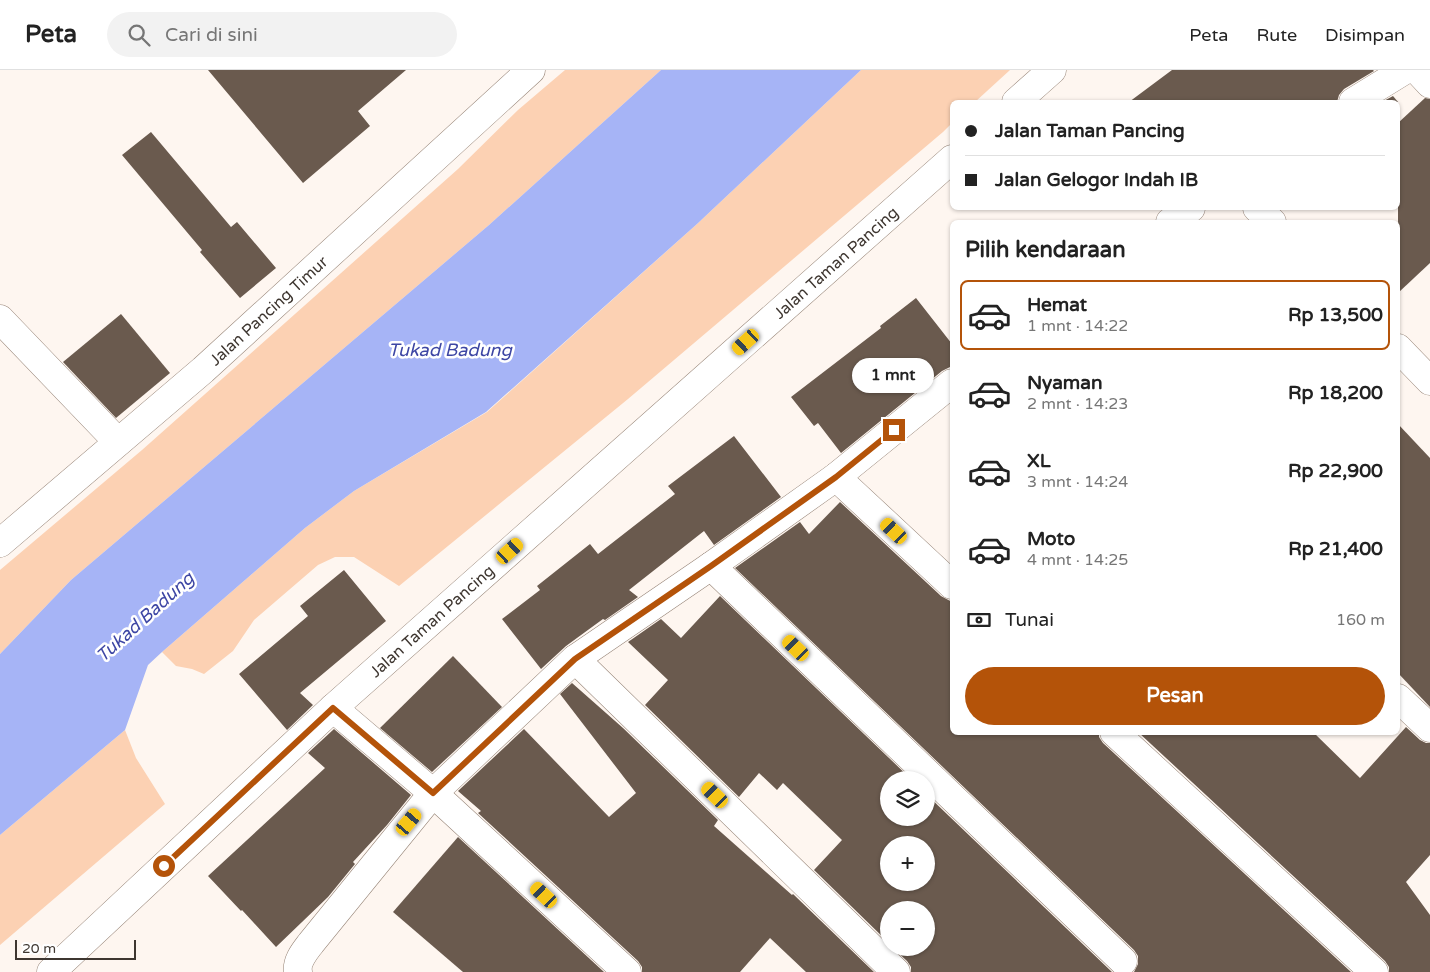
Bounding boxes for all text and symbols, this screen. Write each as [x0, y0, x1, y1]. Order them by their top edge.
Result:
search box [107, 12, 457, 57]
text: Peta [25, 20, 77, 49]
icon: search [125, 21, 153, 49]
text: Cari di sini [165, 24, 258, 46]
text: Peta [1189, 24, 1228, 46]
text: Rute [1256, 24, 1297, 46]
text: Disimpan [1325, 24, 1405, 46]
text: Jalan Taman Pancing [995, 120, 1185, 142]
text: Jalan Gelogor Indah IB [995, 169, 1198, 191]
street label: Jalan Taman Pancing [770, 202, 903, 324]
text: Pilih kendaraan [965, 237, 1126, 263]
street label: Jalan Pancing Timur [206, 252, 333, 370]
icon: car [967, 293, 1012, 338]
text: Hemat [1027, 294, 1087, 316]
text: Rp 13,500 [1288, 304, 1383, 326]
text: 1 mnt · 14:22 [1027, 316, 1128, 336]
car [729, 326, 762, 358]
water label: Tukad Badung [388, 339, 514, 361]
callout: 1 mnt [853, 358, 935, 392]
text: 1 mnt [871, 365, 915, 385]
icon: car [967, 371, 1012, 416]
text: Nyaman [1027, 372, 1103, 394]
text: Rp 18,200 [1288, 382, 1383, 404]
text: 2 mnt · 14:23 [1027, 394, 1128, 414]
route end [883, 419, 905, 441]
icon: car [967, 449, 1012, 494]
text: XL [1027, 450, 1051, 472]
text: Rp 22,900 [1288, 460, 1383, 482]
text: 3 mnt · 14:24 [1027, 472, 1128, 492]
car [877, 515, 910, 547]
icon: car [967, 527, 1012, 572]
text: Moto [1027, 528, 1075, 550]
car [493, 535, 526, 567]
text: Rp 21,400 [1288, 538, 1383, 560]
text: 4 mnt · 14:25 [1027, 550, 1128, 570]
street label: Jalan Taman Pancing [366, 561, 499, 682]
water label: Tukad Badung [92, 566, 200, 667]
icon: cash [965, 606, 993, 634]
text: Tunai [1005, 609, 1054, 631]
text: 160 m [1336, 610, 1385, 630]
car [779, 632, 812, 664]
button: Pesan [965, 667, 1385, 725]
map controls [880, 771, 935, 956]
button: layers [880, 771, 935, 826]
car [698, 779, 731, 811]
car [393, 806, 424, 838]
button: + [880, 836, 935, 891]
route start [153, 855, 175, 877]
car [527, 879, 560, 911]
button: − [880, 901, 935, 956]
scale bar [15, 937, 136, 960]
text: 20 m [22, 940, 56, 957]

